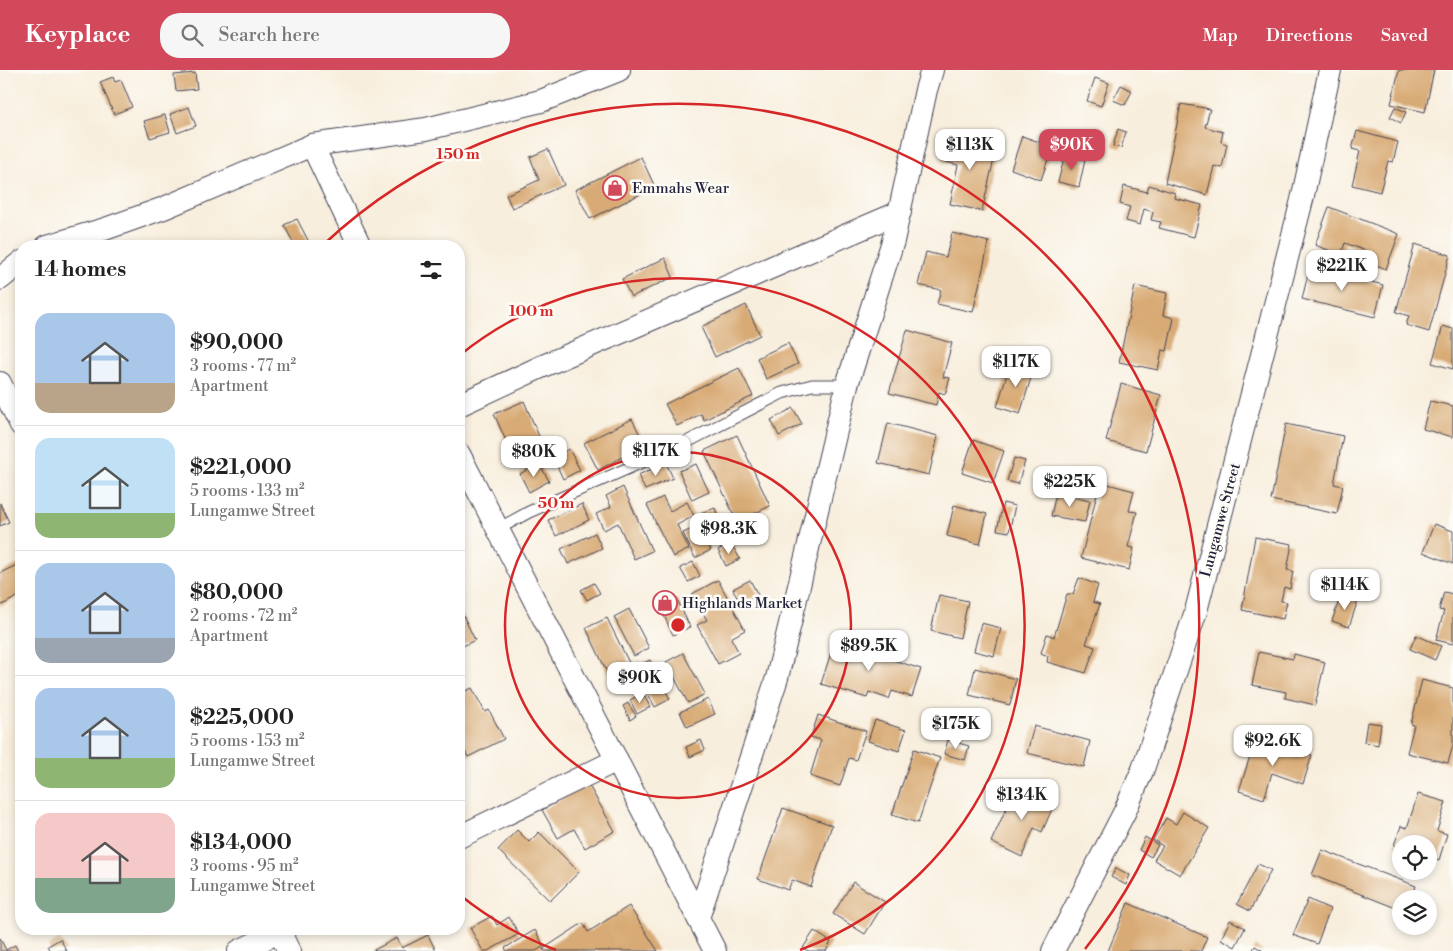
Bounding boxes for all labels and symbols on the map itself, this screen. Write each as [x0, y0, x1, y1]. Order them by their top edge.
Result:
pin: $113K [935, 128, 1005, 171]
pin: $90K [1042, 128, 1102, 171]
text: 150 m [436, 145, 480, 164]
shop icon: Emmahs Wear [602, 175, 628, 201]
place label: Emmahs Wear [632, 179, 730, 198]
pin: $221K [1307, 250, 1377, 292]
text: 100 m [509, 302, 554, 321]
pin: $117K [981, 346, 1051, 388]
pin: $117K [621, 434, 691, 477]
pin: $80K [504, 436, 564, 478]
street label: Lungamwe Street [1196, 460, 1245, 579]
pin: $225K [1035, 466, 1105, 508]
text: 50 m [538, 494, 574, 513]
pin: $98.3K [688, 512, 770, 555]
pin: $114K [1310, 568, 1380, 611]
shop icon: Highlands Market [652, 590, 678, 616]
place label: Highlands Market [682, 594, 803, 613]
centre of rings [669, 616, 687, 634]
pin: $89.5K [828, 630, 910, 672]
pin: $90K [610, 662, 670, 704]
pin: $175K [921, 708, 991, 750]
pin: $92.6K [1232, 724, 1314, 767]
pin: $134K [987, 778, 1057, 821]

